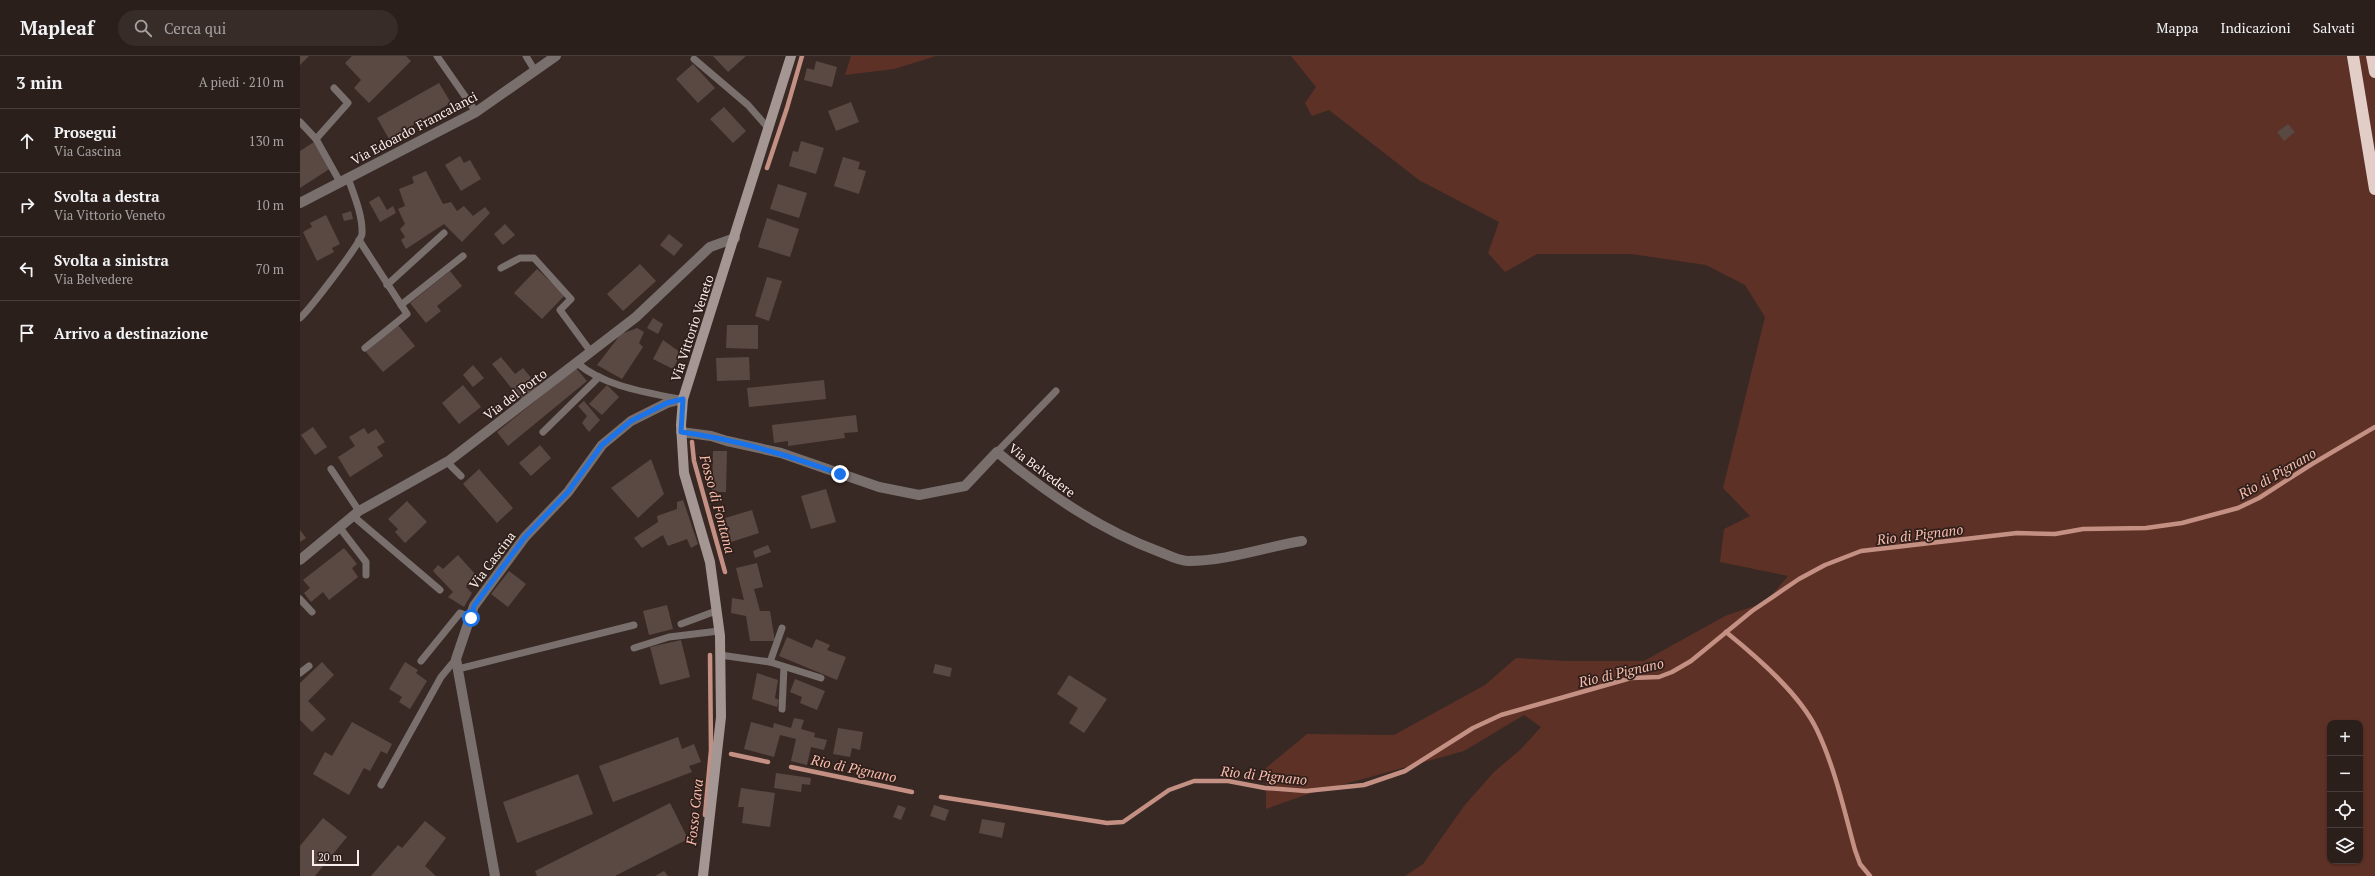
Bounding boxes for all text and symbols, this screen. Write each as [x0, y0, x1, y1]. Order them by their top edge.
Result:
search box [118, 10, 398, 46]
text: Mapleaf [20, 15, 94, 40]
icon: search [132, 17, 154, 39]
text: Cerca qui [164, 18, 226, 38]
text: Mappa [2156, 18, 2198, 37]
text: Indicazioni [2220, 18, 2291, 37]
text: Salvati [2313, 18, 2355, 37]
text: 3 min [16, 71, 63, 94]
text: A piedi · 210 m [199, 73, 284, 91]
street label: Via Edoardo Francalanci [348, 87, 480, 169]
text: Prosegui [54, 122, 117, 142]
icon: ahead [16, 130, 38, 152]
text: 130 m [249, 132, 284, 150]
text: Via Cascina [54, 142, 121, 160]
text: Svolta a destra [54, 186, 160, 206]
icon: right [16, 194, 38, 216]
text: 10 m [256, 196, 284, 214]
text: Via Vittorio Veneto [54, 206, 165, 224]
text: Svolta a sinistra [54, 250, 169, 270]
icon: left [16, 258, 38, 280]
text: 70 m [256, 260, 284, 278]
text: Via Belvedere [54, 270, 133, 288]
street label: Via Vittorio Veneto [666, 272, 718, 384]
icon: arrive [16, 322, 38, 344]
text: Arrivo a destinazione [54, 323, 208, 343]
street label: Via del Porto [480, 364, 550, 424]
street label: Via Belvedere [1005, 439, 1079, 501]
water label: Rio di Pignano [2234, 443, 2319, 503]
water label: Fosso di Fontana [695, 452, 740, 555]
route end [831, 465, 849, 483]
water label: Rio di Pignano [1875, 519, 1964, 549]
street label: Via Cascina [465, 527, 520, 592]
route start [462, 609, 480, 627]
water label: Rio di Pignano [1576, 653, 1665, 691]
map controls [2327, 720, 2363, 864]
button: + [2327, 720, 2363, 756]
water label: Rio di Pignano [809, 749, 899, 786]
button: − [2327, 756, 2363, 792]
water label: Rio di Pignano [1219, 761, 1308, 789]
water label: Fosso Cava [681, 778, 707, 847]
button: locate [2327, 792, 2363, 828]
button: layers [2327, 828, 2363, 864]
scale bar [312, 848, 359, 867]
text: 20 m [318, 850, 342, 864]

